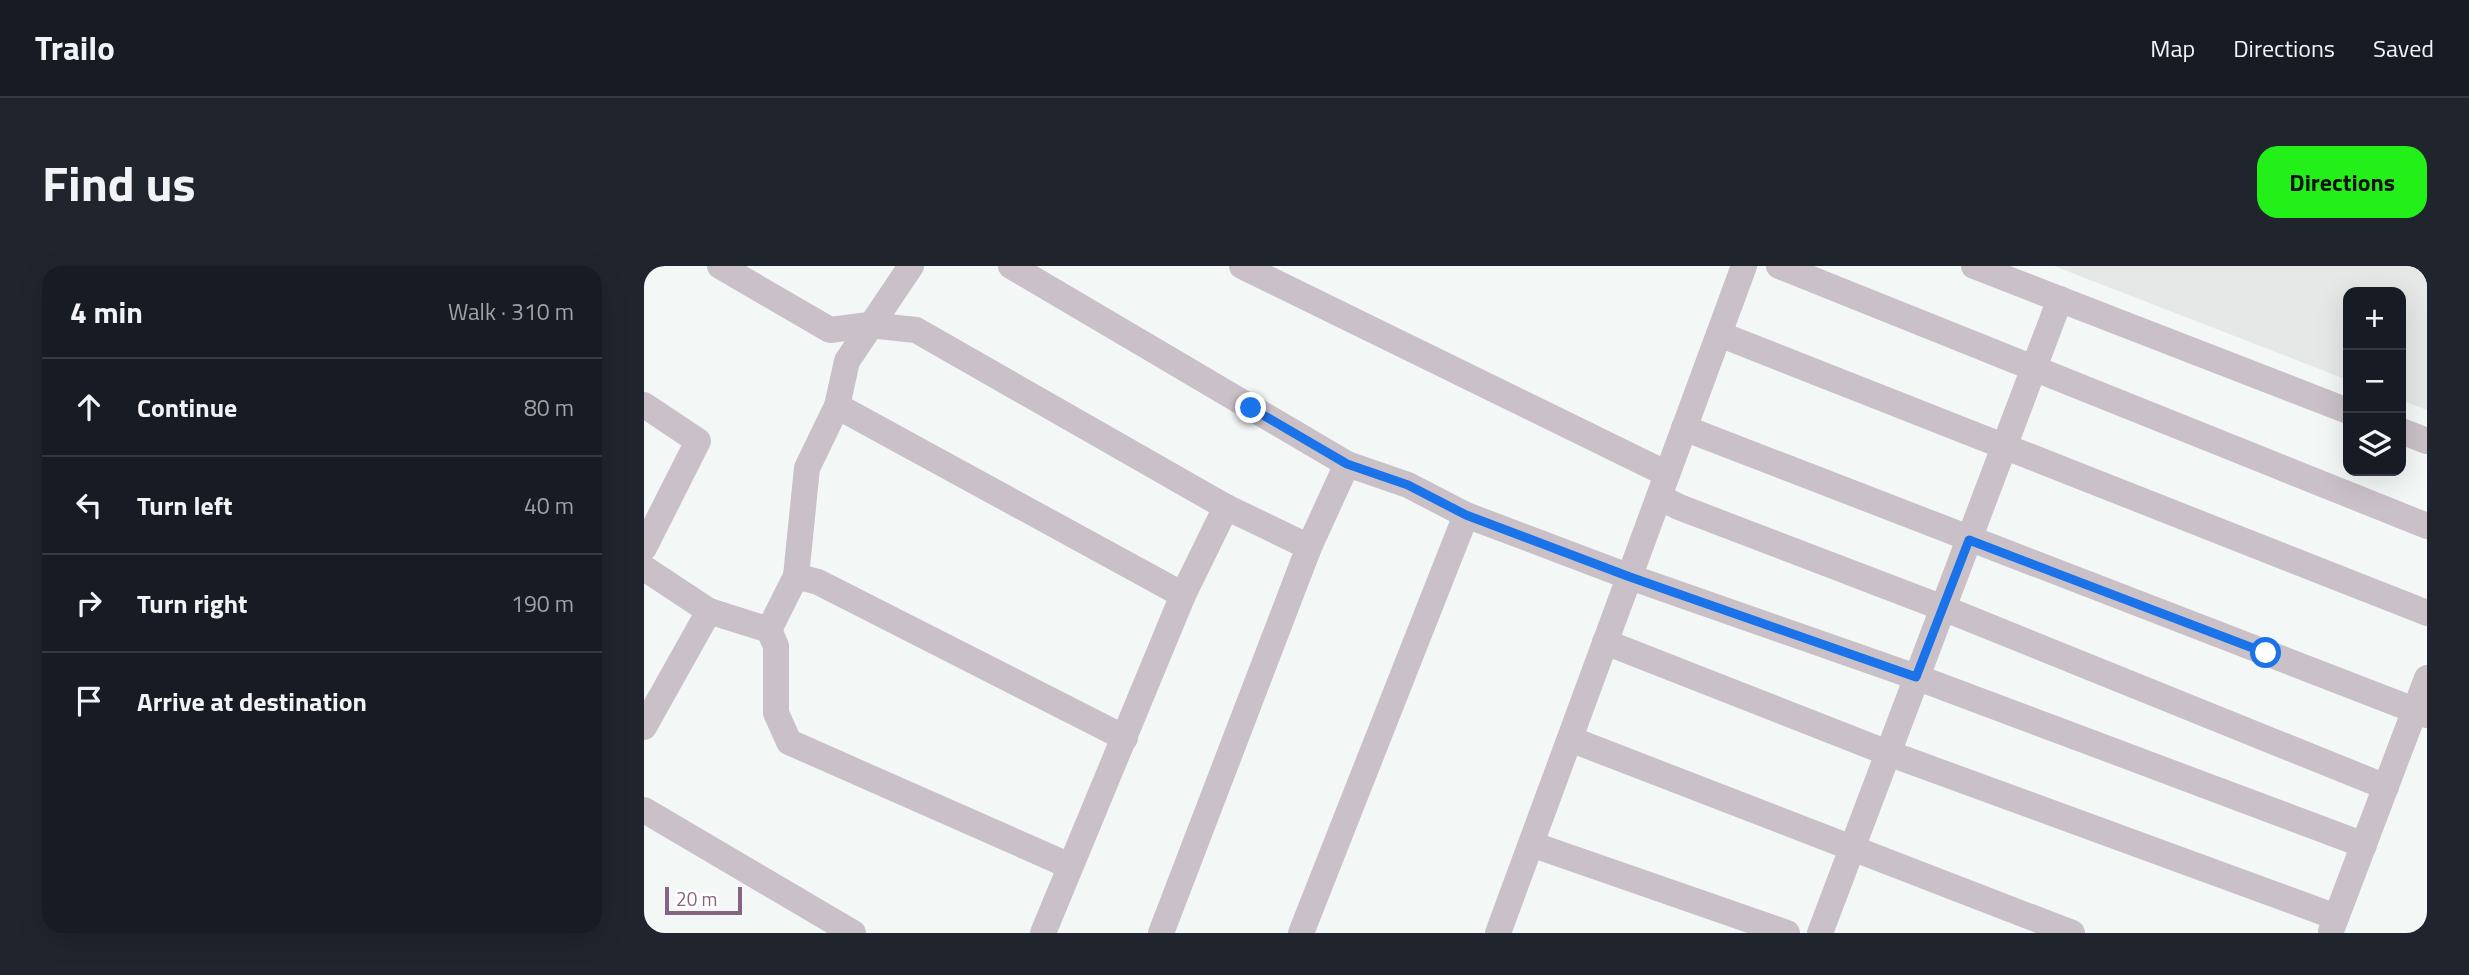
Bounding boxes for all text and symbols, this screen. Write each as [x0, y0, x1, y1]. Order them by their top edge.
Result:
text: Trailo [35, 23, 115, 73]
text: Map [2150, 30, 2195, 66]
text: Directions [2233, 30, 2335, 66]
text: Saved [2373, 30, 2434, 66]
text: Find us [42, 145, 196, 220]
button: Directions [2257, 146, 2427, 218]
map controls [2343, 287, 2406, 476]
button: + [2343, 287, 2406, 350]
text: 4 min [70, 289, 143, 335]
text: Walk · 310 m [448, 294, 574, 329]
button: − [2343, 350, 2406, 413]
icon: ahead [70, 388, 108, 426]
text: Continue [137, 388, 237, 427]
text: 80 m [524, 390, 574, 425]
route end [1235, 392, 1266, 423]
button: layers [2343, 413, 2406, 476]
icon: left [70, 486, 108, 524]
text: Turn left [137, 486, 232, 525]
text: 40 m [524, 488, 574, 523]
icon: right [70, 584, 108, 622]
text: Turn right [137, 584, 248, 623]
text: 190 m [511, 586, 574, 621]
route start [2250, 637, 2281, 668]
icon: arrive [70, 682, 108, 720]
text: Arrive at destination [137, 682, 367, 721]
scale bar [665, 884, 742, 916]
text: 20 m [676, 884, 717, 913]

